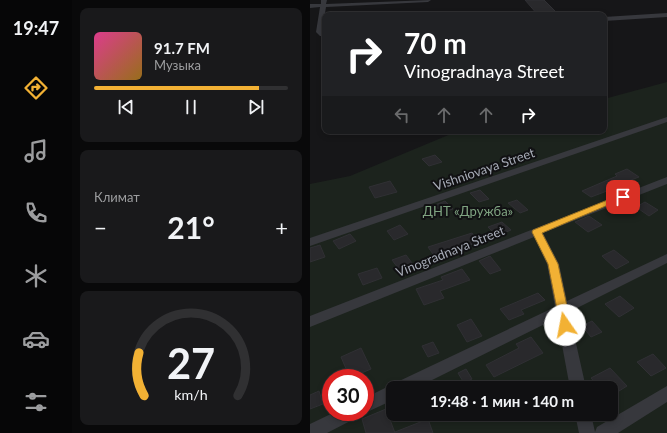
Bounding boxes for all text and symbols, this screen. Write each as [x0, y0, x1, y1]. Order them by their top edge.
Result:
text: 19:47 [13, 17, 59, 39]
text: 70 m [404, 26, 467, 60]
icon: right [338, 28, 390, 80]
text: 91.7 FM [154, 39, 210, 57]
text: Музыка [154, 57, 201, 73]
text: Vinogradnaya Street [404, 60, 564, 82]
icon: directions [22, 74, 50, 102]
icon: previous [115, 96, 137, 118]
icon: pause [180, 96, 202, 118]
icon: next [245, 96, 267, 118]
icon: left [391, 104, 413, 126]
icon: ahead [433, 104, 455, 126]
icon: ahead [475, 104, 497, 126]
icon: right [517, 104, 539, 126]
icon: music [22, 137, 50, 165]
street label: Vishniovaya Street [431, 144, 537, 194]
pin [606, 180, 640, 214]
icon: arrive [612, 186, 634, 208]
text: Климат [94, 189, 140, 205]
icon: phone [22, 199, 50, 227]
park label: ДНТ «Дружба» [423, 203, 513, 219]
text: 21° [167, 209, 215, 245]
text: − [94, 214, 107, 241]
text: + [275, 214, 288, 241]
street label: Vinogradnaya Street [393, 222, 507, 280]
icon: climate [22, 262, 50, 290]
position arrow [544, 304, 586, 346]
icon: car [22, 325, 50, 353]
text: 27 [167, 338, 215, 388]
speed limit sign: 30 [322, 369, 374, 421]
text: km/h [174, 386, 208, 403]
icon: filters [22, 388, 50, 416]
text: 19:48 · 1 мин · 140 m [430, 392, 574, 410]

